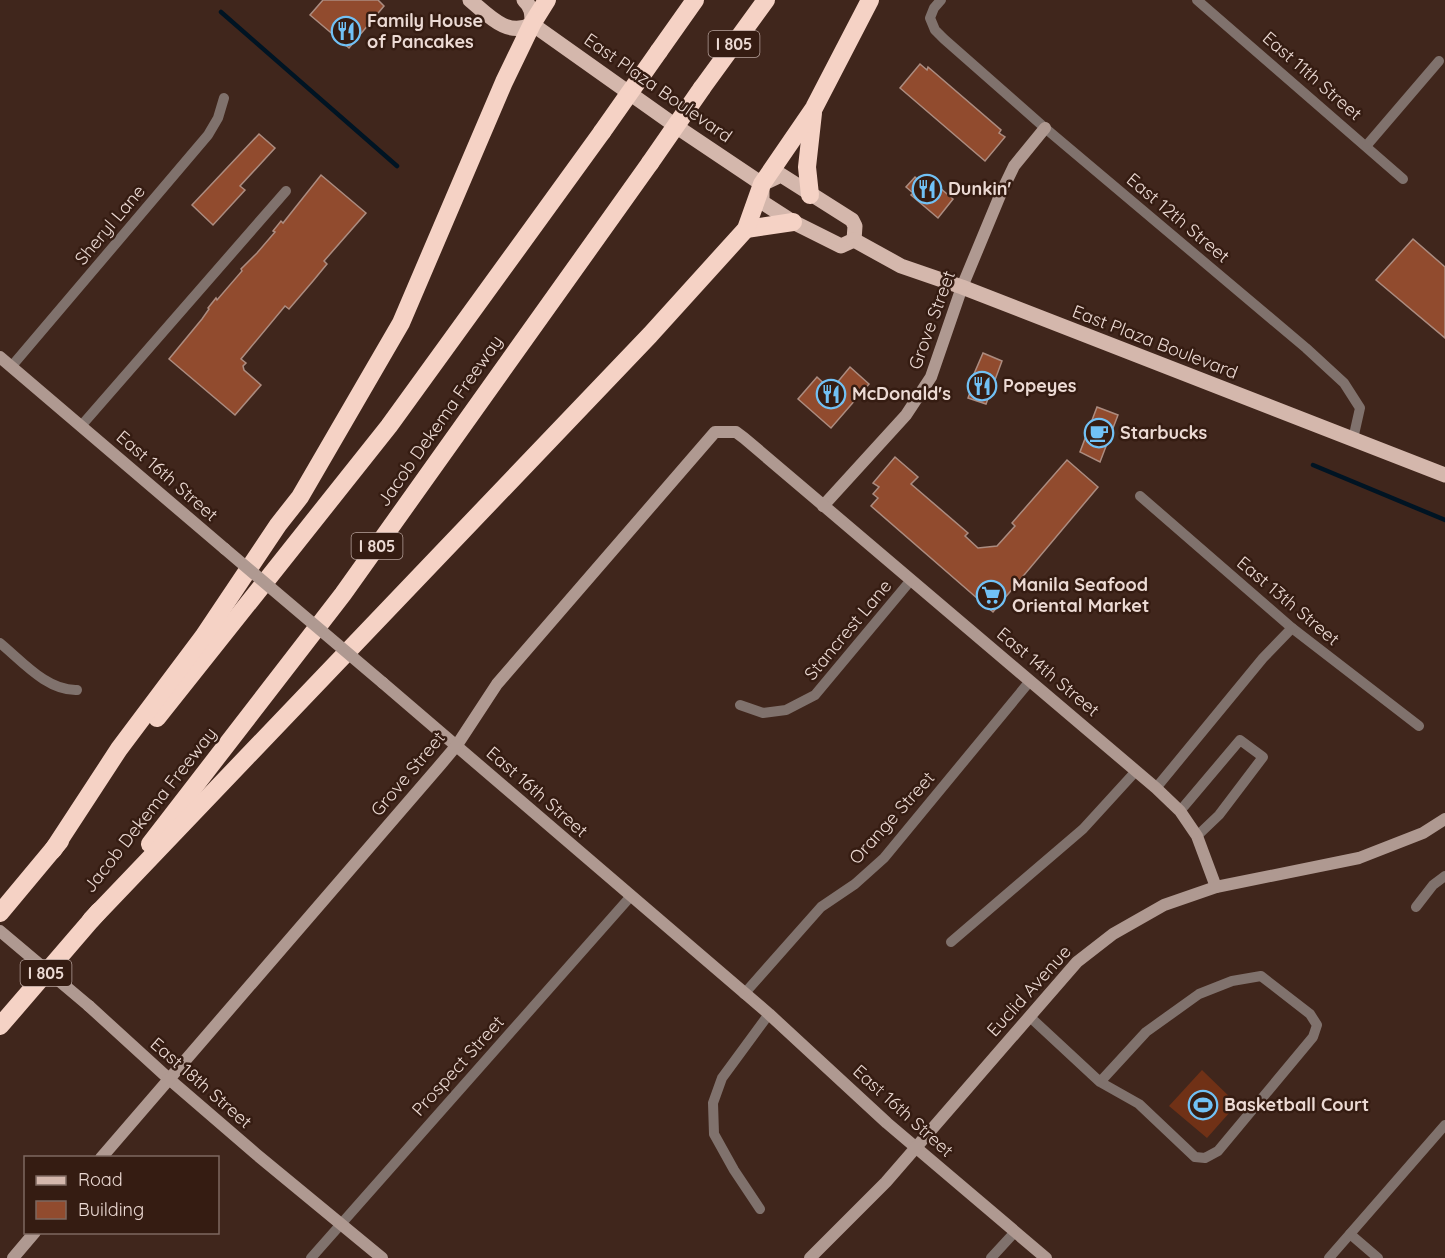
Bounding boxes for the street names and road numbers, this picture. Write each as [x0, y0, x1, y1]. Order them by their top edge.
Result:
street label: East 11th Street [1258, 26, 1367, 125]
street label: East Plaza Boulevard [580, 28, 737, 147]
road number: I 805 [708, 31, 760, 57]
street label: East 12th Street [1122, 168, 1235, 267]
street label: Sheryl Lane [69, 180, 150, 270]
street label: Grove Street [903, 267, 960, 372]
street label: East Plaza Boulevard [1069, 299, 1241, 384]
street label: Jacob Dekema Freeway [372, 331, 507, 511]
street label: East 16th Street [112, 425, 223, 526]
road number: I 805 [352, 533, 403, 559]
street label: East 13th Street [1232, 551, 1344, 650]
street label: Stancrest Lane [799, 575, 896, 685]
street label: East 14th Street [992, 622, 1104, 721]
street label: Jacob Dekema Freeway [78, 722, 221, 897]
street label: Grove Street [366, 727, 450, 821]
street label: East 16th Street [482, 741, 593, 842]
street label: Orange Street [844, 767, 939, 869]
street label: Euclid Avenue [982, 940, 1076, 1041]
road number: I 805 [20, 960, 72, 986]
street label: Prospect Street [407, 1011, 509, 1121]
street label: East 18th Street [146, 1032, 257, 1133]
street label: East 16th Street [848, 1059, 958, 1162]

